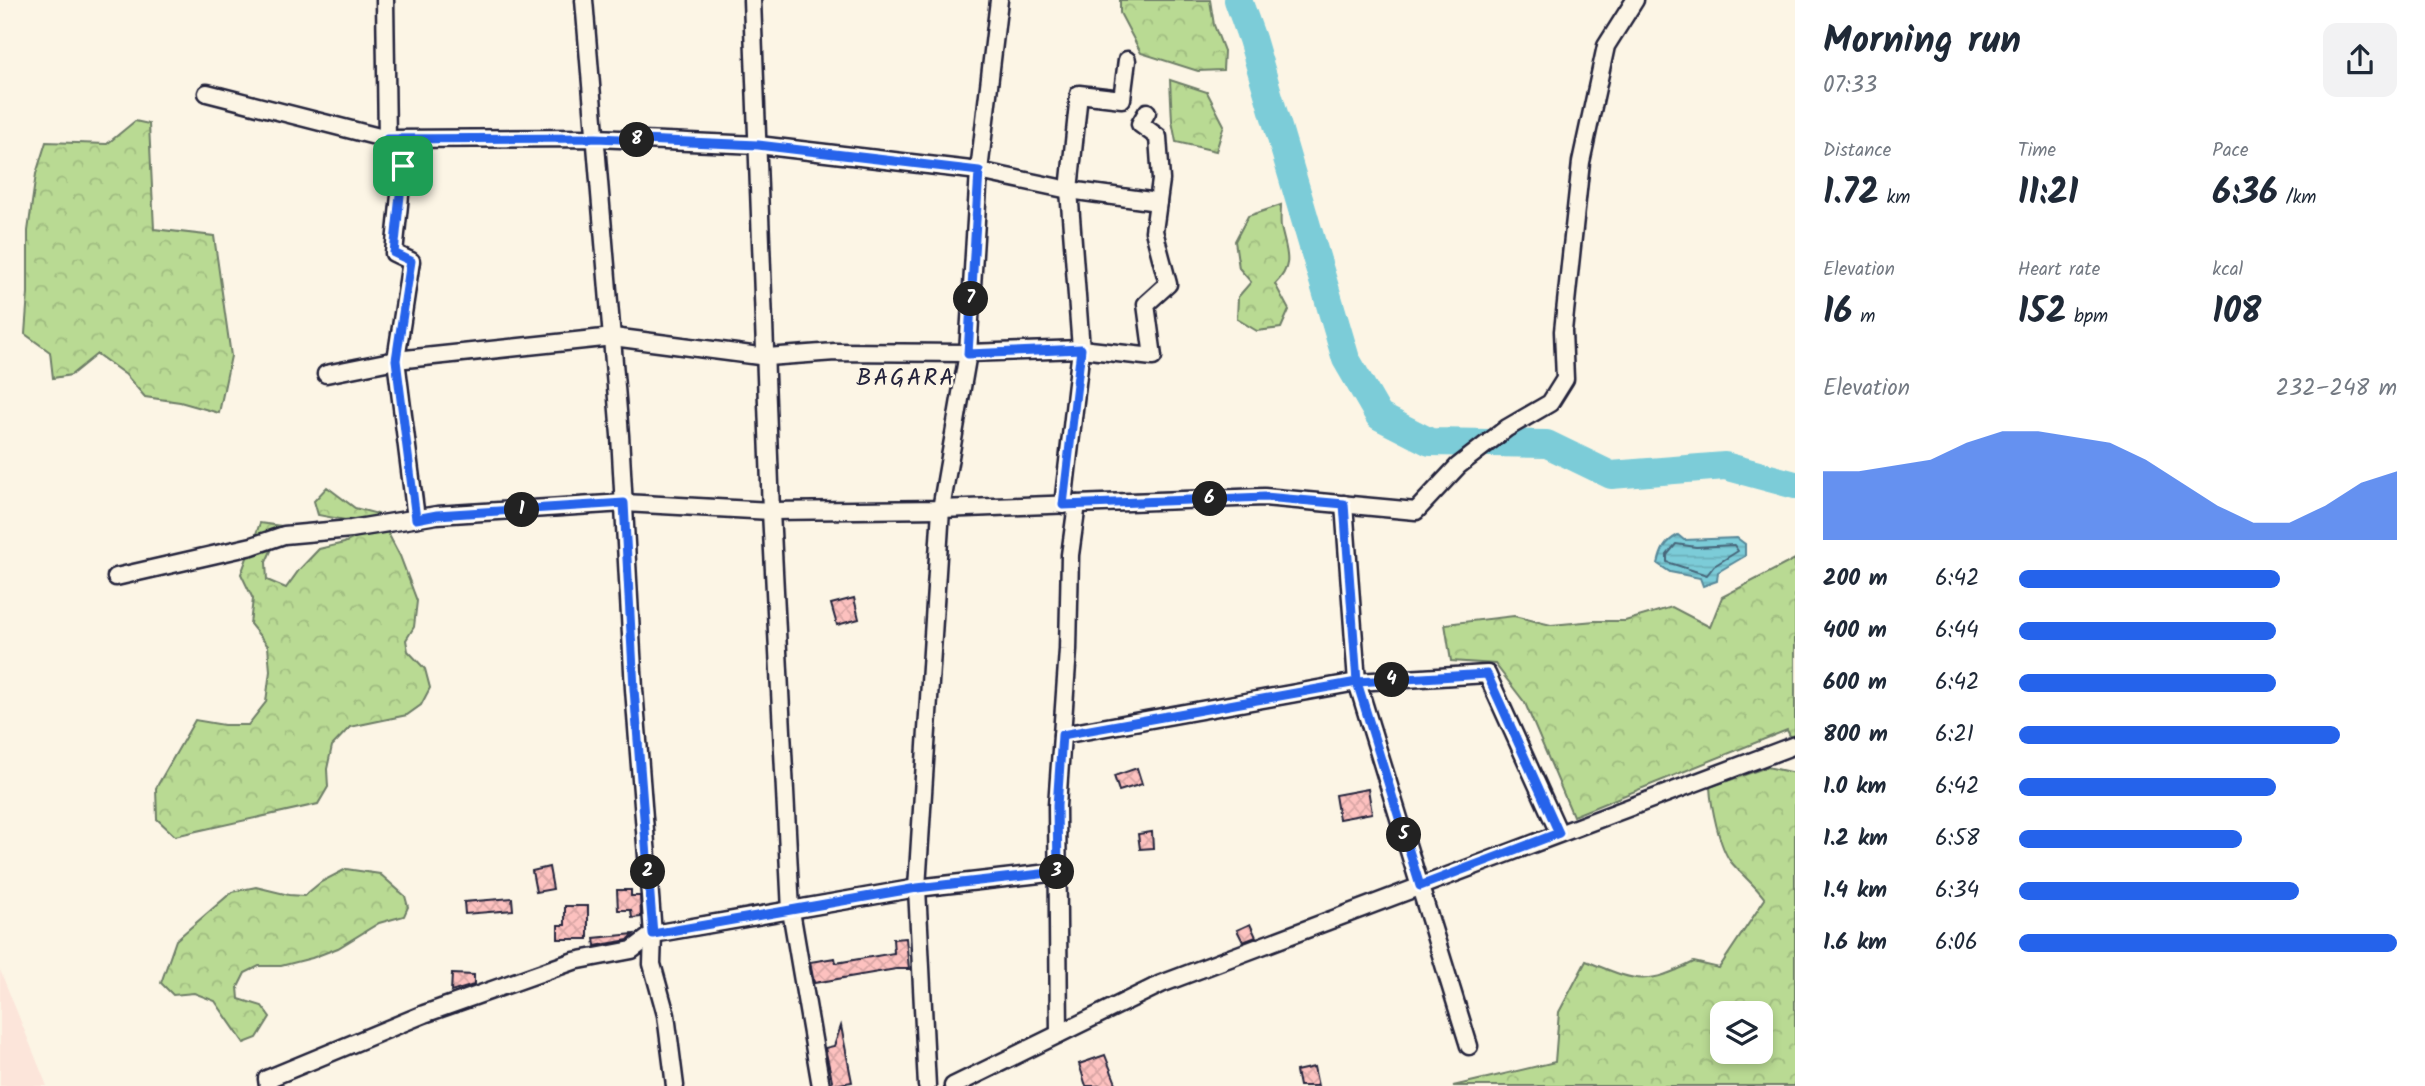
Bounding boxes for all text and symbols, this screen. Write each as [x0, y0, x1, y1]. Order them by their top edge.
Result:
text: Morning run [1823, 12, 2021, 72]
button: share [2323, 23, 2397, 97]
text: 07:33 [1823, 68, 1877, 104]
pin: 8 [620, 122, 654, 158]
text: 8 [631, 124, 642, 154]
pin [373, 136, 433, 196]
text: Distance [1823, 136, 1891, 166]
text: Time [2018, 136, 2056, 166]
text: Pace [2212, 136, 2249, 166]
icon: arrive [384, 147, 422, 185]
text: 1.72 [1823, 166, 1879, 222]
text: 11:21 [2018, 166, 2078, 222]
text: 6:36 [2212, 166, 2278, 222]
text: km [1879, 183, 1910, 213]
text: /km [2278, 183, 2316, 213]
text: Elevation [1823, 255, 1895, 285]
text: Heart rate [2018, 255, 2100, 285]
text: kcal [2212, 255, 2243, 285]
pin: 7 [954, 282, 988, 316]
text: 7 [966, 283, 975, 313]
text: 16 [1823, 285, 1853, 341]
text: 152 [2018, 285, 2066, 341]
text: 108 [2212, 285, 2262, 341]
text: m [1853, 302, 1875, 332]
text: bpm [2066, 302, 2108, 332]
district label: BAGARA [856, 359, 956, 398]
text: Elevation [1823, 371, 1910, 407]
text: 232–248 m [2276, 371, 2397, 407]
pin: 6 [1192, 482, 1228, 516]
text: 6 [1204, 483, 1215, 513]
pin: 1 [504, 492, 540, 528]
text: 1 [519, 494, 524, 524]
text: 200 m [1823, 561, 1888, 597]
text: 6:42 [1935, 561, 1979, 597]
text: 400 m [1823, 613, 1887, 649]
text: 6:44 [1935, 613, 1979, 649]
pin: 4 [1374, 662, 1410, 698]
text: 4 [1386, 664, 1397, 694]
text: 600 m [1823, 665, 1887, 701]
text: 6:42 [1935, 665, 1979, 701]
text: 800 m [1823, 717, 1888, 753]
text: 6:21 [1935, 717, 1974, 753]
text: 1.0 km [1823, 769, 1886, 805]
text: 6:42 [1935, 769, 1979, 805]
pin: 5 [1386, 818, 1422, 852]
text: 5 [1399, 819, 1408, 849]
text: 1.2 km [1823, 821, 1888, 857]
text: 6:58 [1935, 821, 1980, 857]
pin: 2 [630, 854, 666, 890]
pin: 3 [1040, 854, 1074, 890]
text: 2 [642, 856, 653, 886]
text: 3 [1051, 856, 1062, 886]
text: 1.4 km [1823, 873, 1887, 909]
text: 6:34 [1935, 873, 1979, 909]
text: 1.6 km [1823, 925, 1887, 961]
text: 6:06 [1935, 925, 1978, 961]
map controls [1710, 1001, 1773, 1064]
button: layers [1710, 1001, 1773, 1064]

